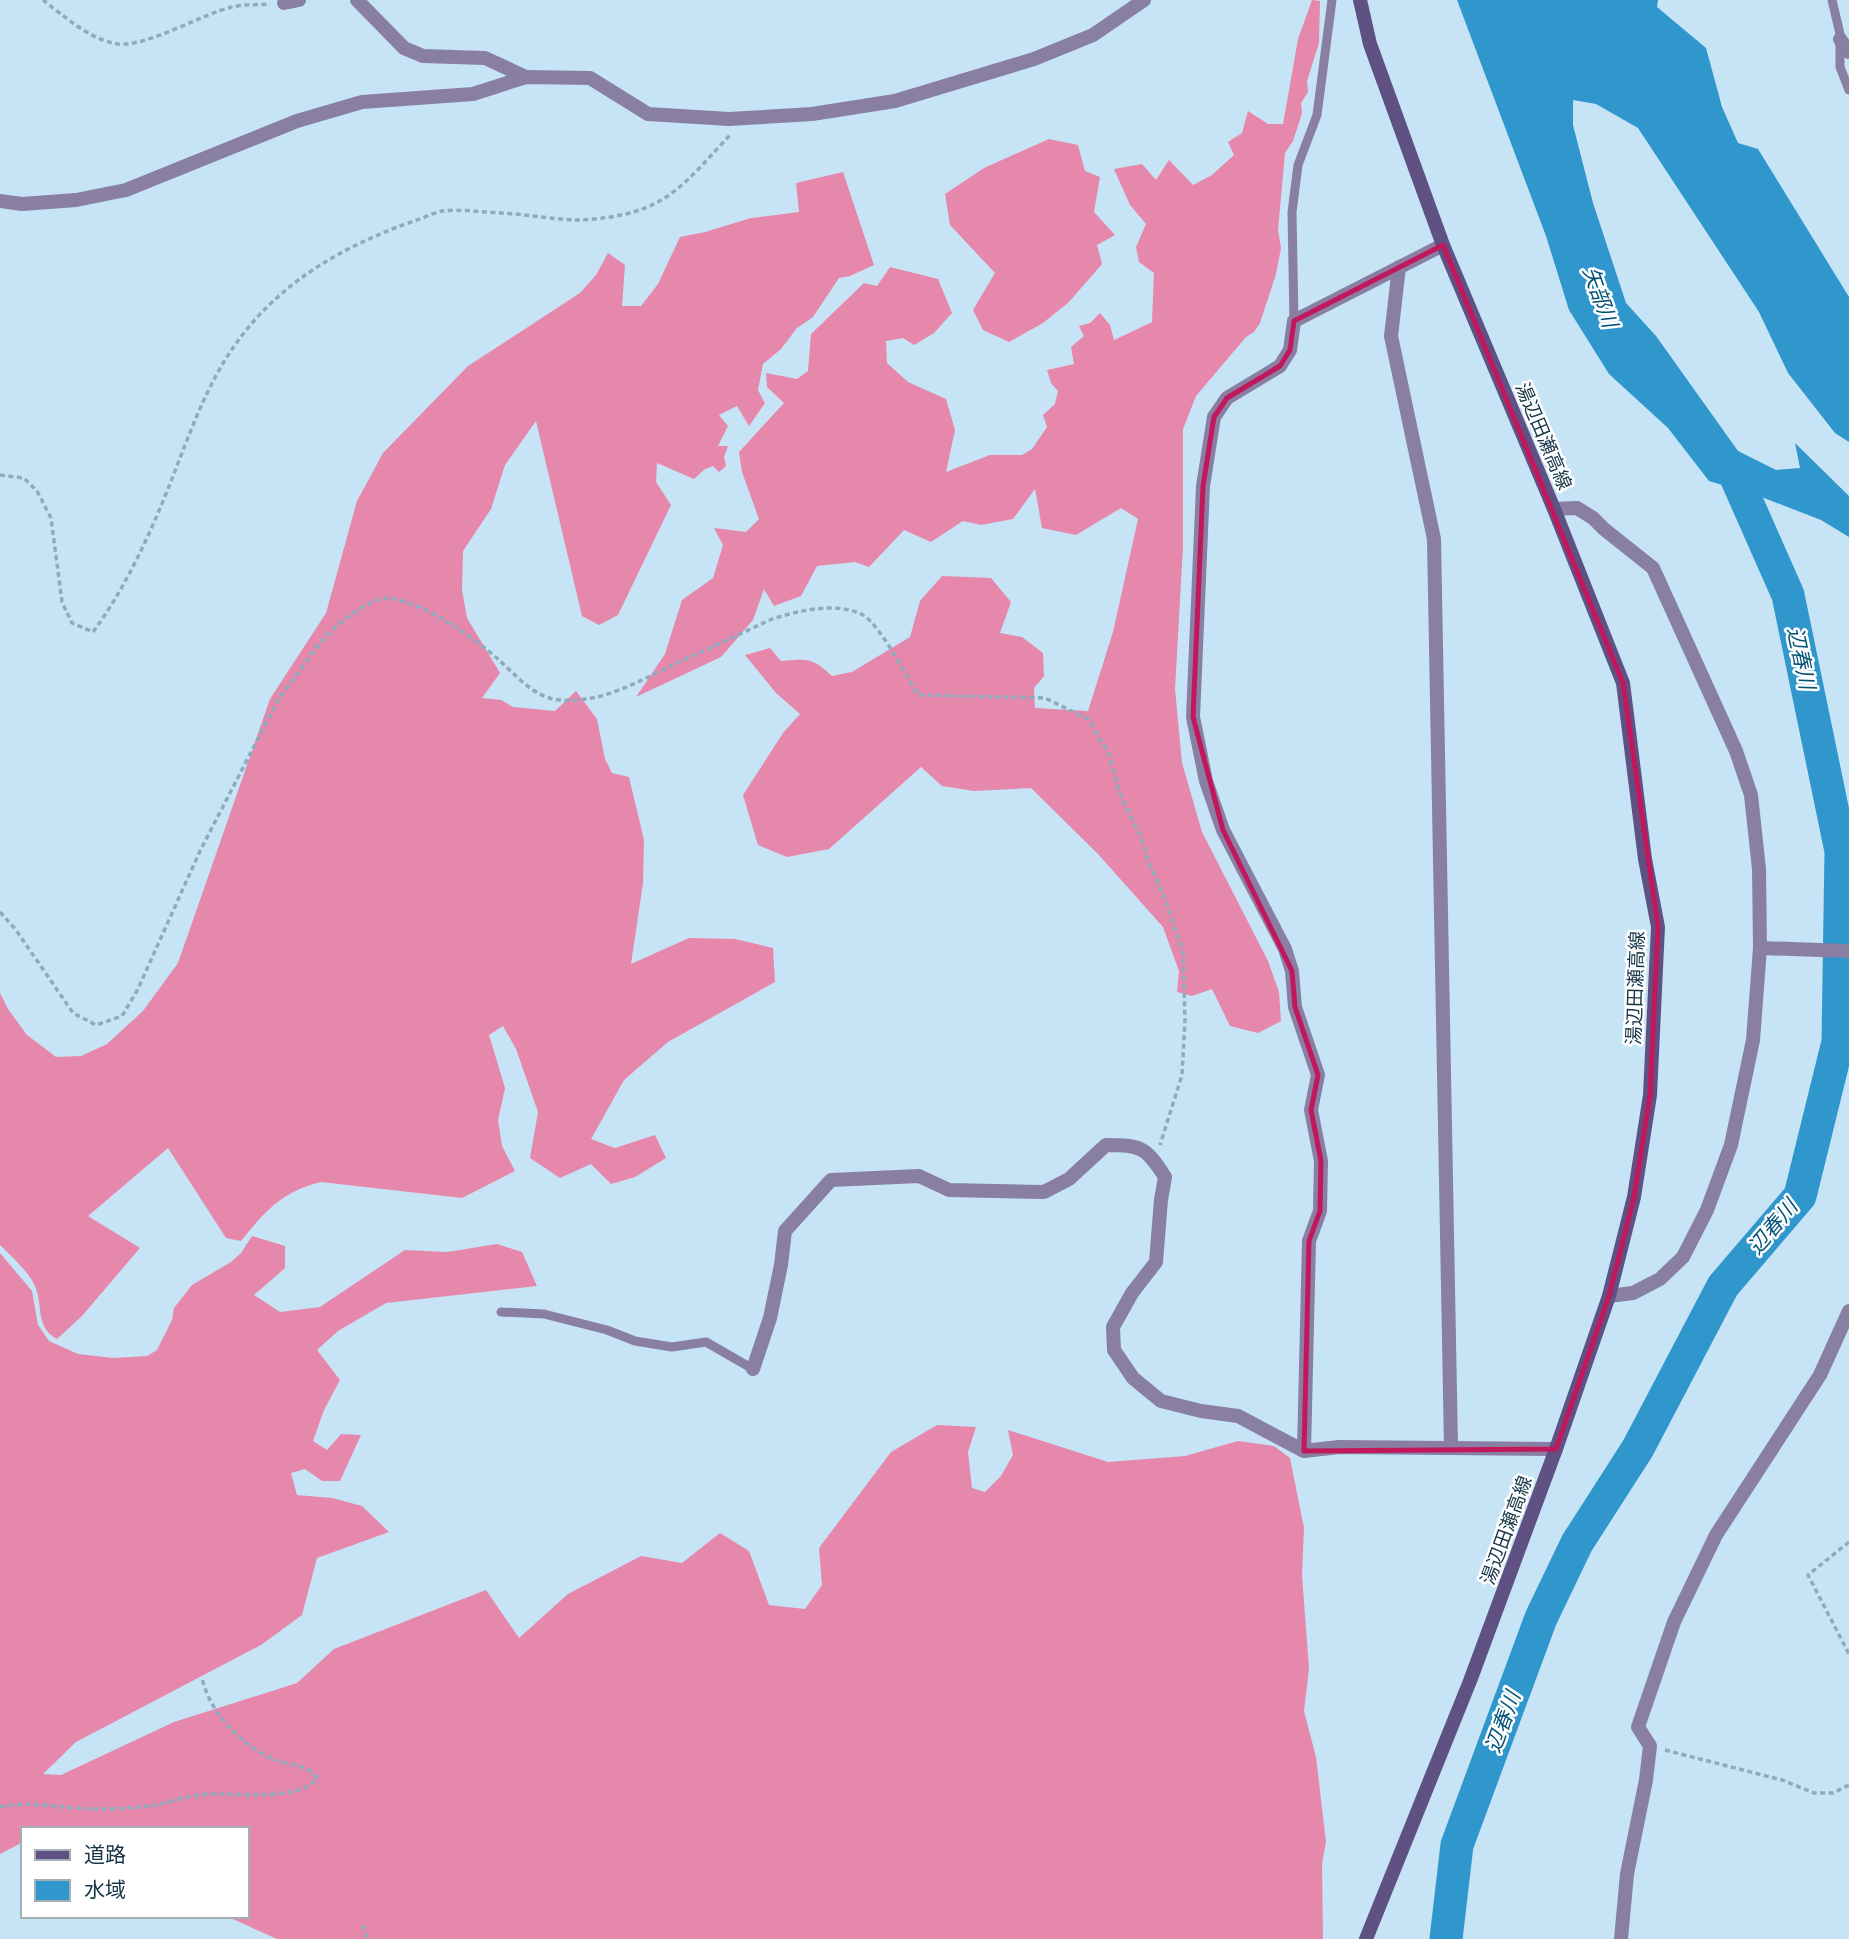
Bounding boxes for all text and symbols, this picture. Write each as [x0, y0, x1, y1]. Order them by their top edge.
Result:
water label: 矢部川 [1578, 263, 1624, 333]
street label: 湯辺田瀬高線 [1511, 379, 1576, 493]
water label: 辺春川 [1783, 624, 1821, 693]
street label: 湯辺田瀬高線 [1622, 931, 1649, 1045]
water label: 辺春川 [1743, 1193, 1804, 1259]
street label: 湯辺田瀬高線 [1476, 1473, 1537, 1588]
water label: 辺春川 [1480, 1686, 1526, 1756]
legend [21, 1827, 248, 1918]
text: 道路 [84, 1842, 126, 1867]
text: 水域 [84, 1877, 126, 1902]

